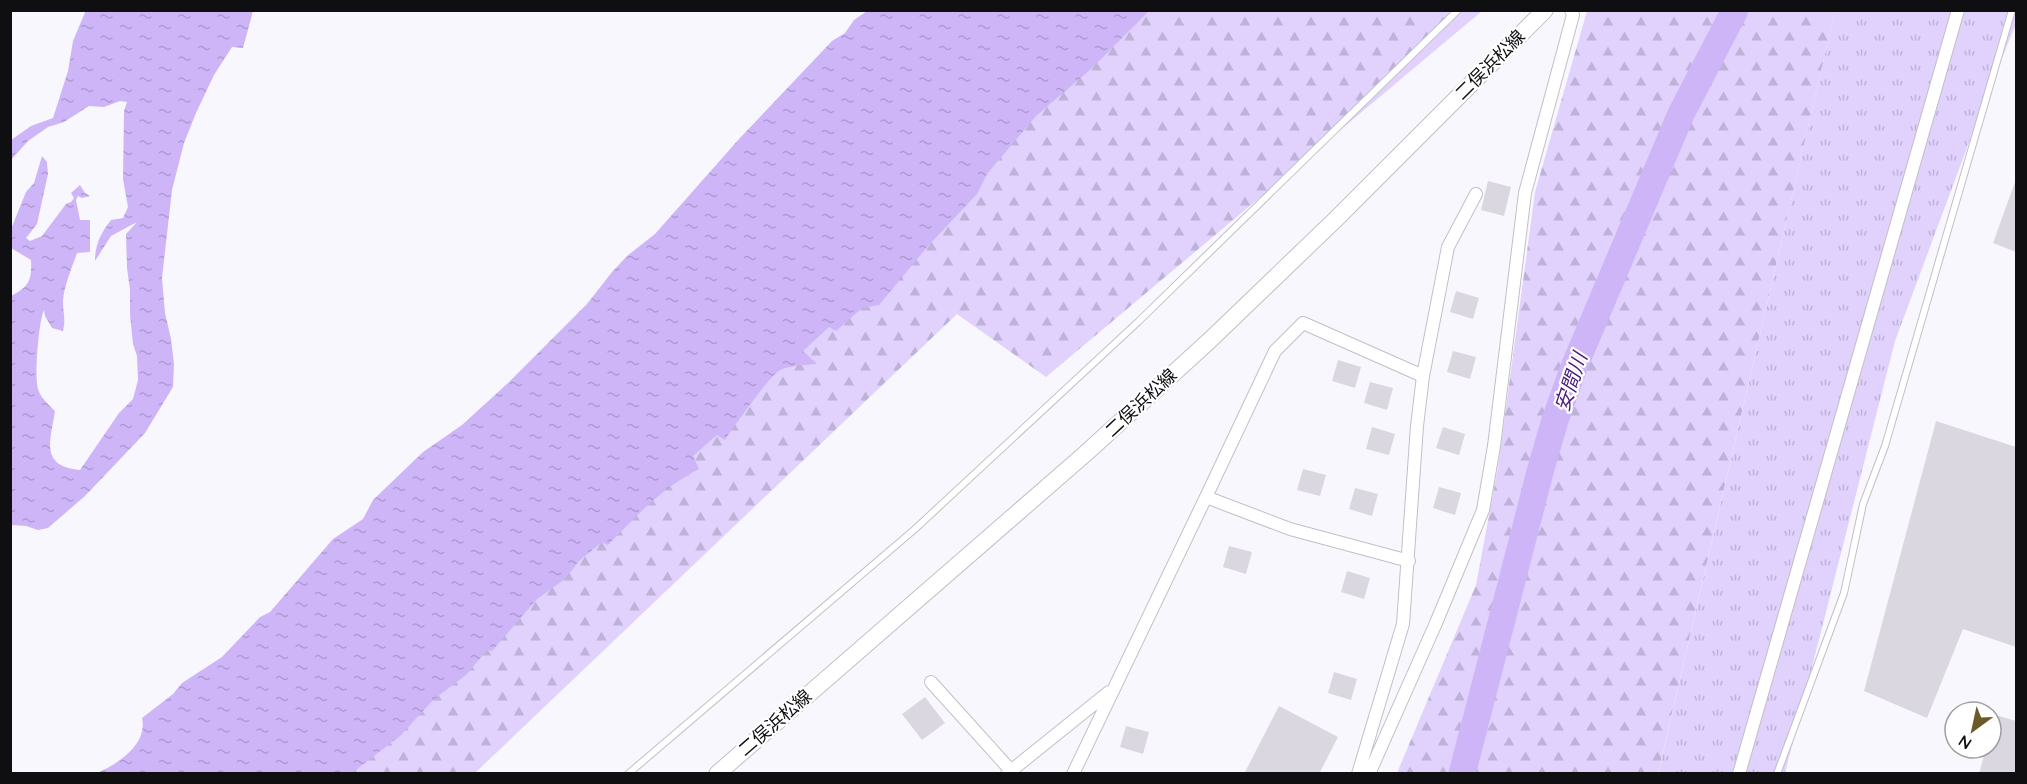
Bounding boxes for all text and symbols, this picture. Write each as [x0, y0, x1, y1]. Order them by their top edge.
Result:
street label: 二俣浜松線 [1450, 25, 1530, 105]
water label: 安間川 [1549, 348, 1593, 414]
street label: 二俣浜松線 [1100, 364, 1181, 442]
street label: 二俣浜松線 [733, 684, 816, 761]
north arrow [1943, 700, 2003, 760]
text: N [1954, 731, 1975, 754]

